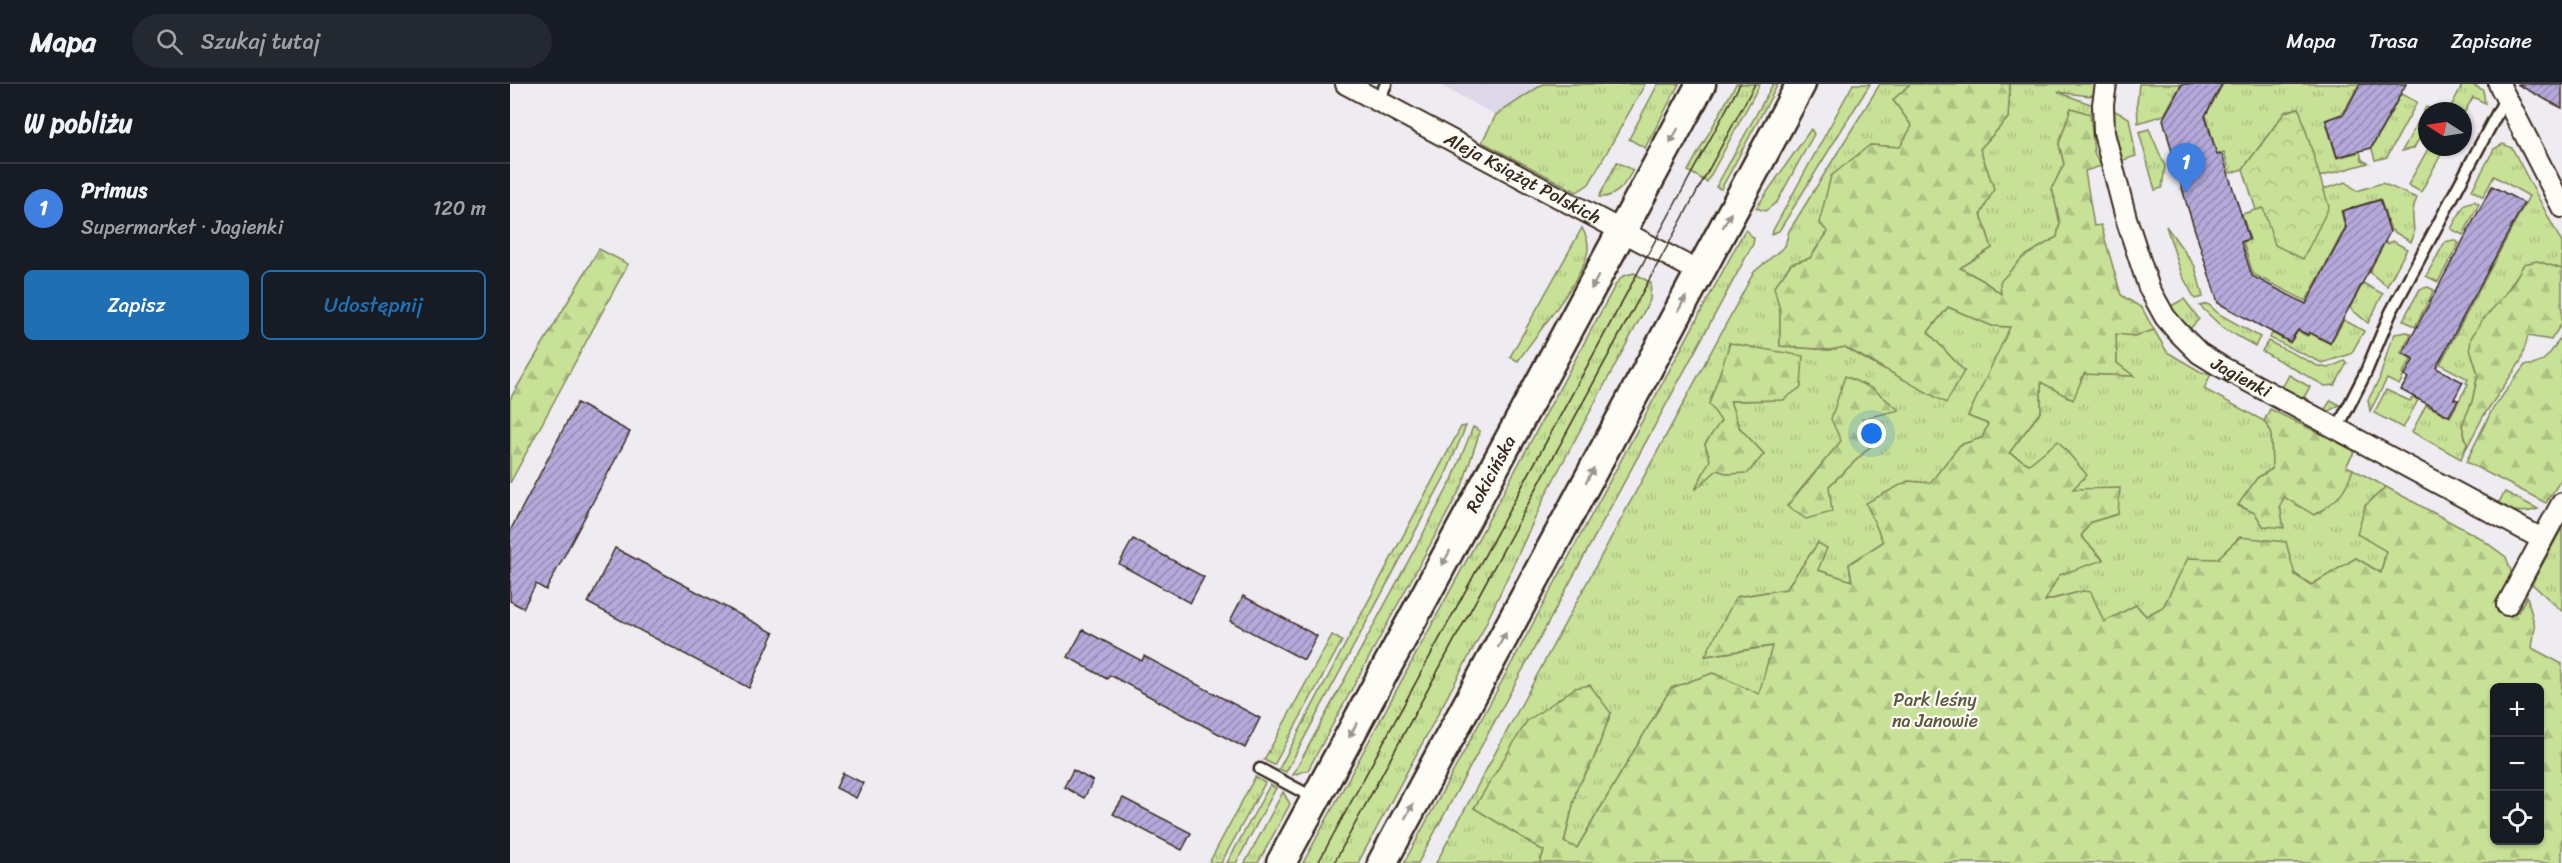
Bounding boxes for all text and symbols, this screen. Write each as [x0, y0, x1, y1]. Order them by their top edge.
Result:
search box [132, 14, 552, 68]
text: Mapa [30, 17, 96, 66]
text: Szukaj tutaj [201, 22, 320, 61]
text: Mapa [2286, 22, 2336, 60]
text: Trasa [2369, 22, 2418, 60]
text: Zapisane [2451, 22, 2532, 60]
icon: search [153, 25, 186, 58]
text: W pobliżu [24, 100, 133, 146]
north arrow [2418, 102, 2472, 156]
street label: Aleja Książąt Polskich [1437, 123, 1607, 233]
one-way arrow [1669, 127, 1679, 144]
pin: 1 [2166, 144, 2206, 193]
text: Primus [81, 171, 147, 210]
text: 1 [39, 191, 48, 226]
text: 120 m [433, 191, 486, 226]
text: Supermarket · Jagienki [81, 210, 283, 245]
one-way arrow [1722, 212, 1732, 229]
button: Zapisz [24, 270, 249, 340]
button: Udostępnij [261, 270, 486, 340]
one-way arrow [1590, 274, 1600, 291]
one-way arrow [1677, 295, 1687, 312]
street label: Jagienki [2204, 347, 2278, 407]
your location [1857, 419, 1886, 448]
street label: Rokicińska [1457, 429, 1525, 519]
one-way arrow [1585, 467, 1595, 484]
one-way arrow [1441, 550, 1451, 567]
one-way arrow [1497, 631, 1507, 648]
map controls [2490, 683, 2544, 845]
button: + [2490, 683, 2544, 737]
park label: Park leśny na Janowie [1892, 684, 1978, 737]
one-way arrow [1348, 722, 1358, 739]
button: − [2490, 737, 2544, 791]
button: locate [2490, 791, 2544, 845]
one-way arrow [1404, 803, 1414, 820]

